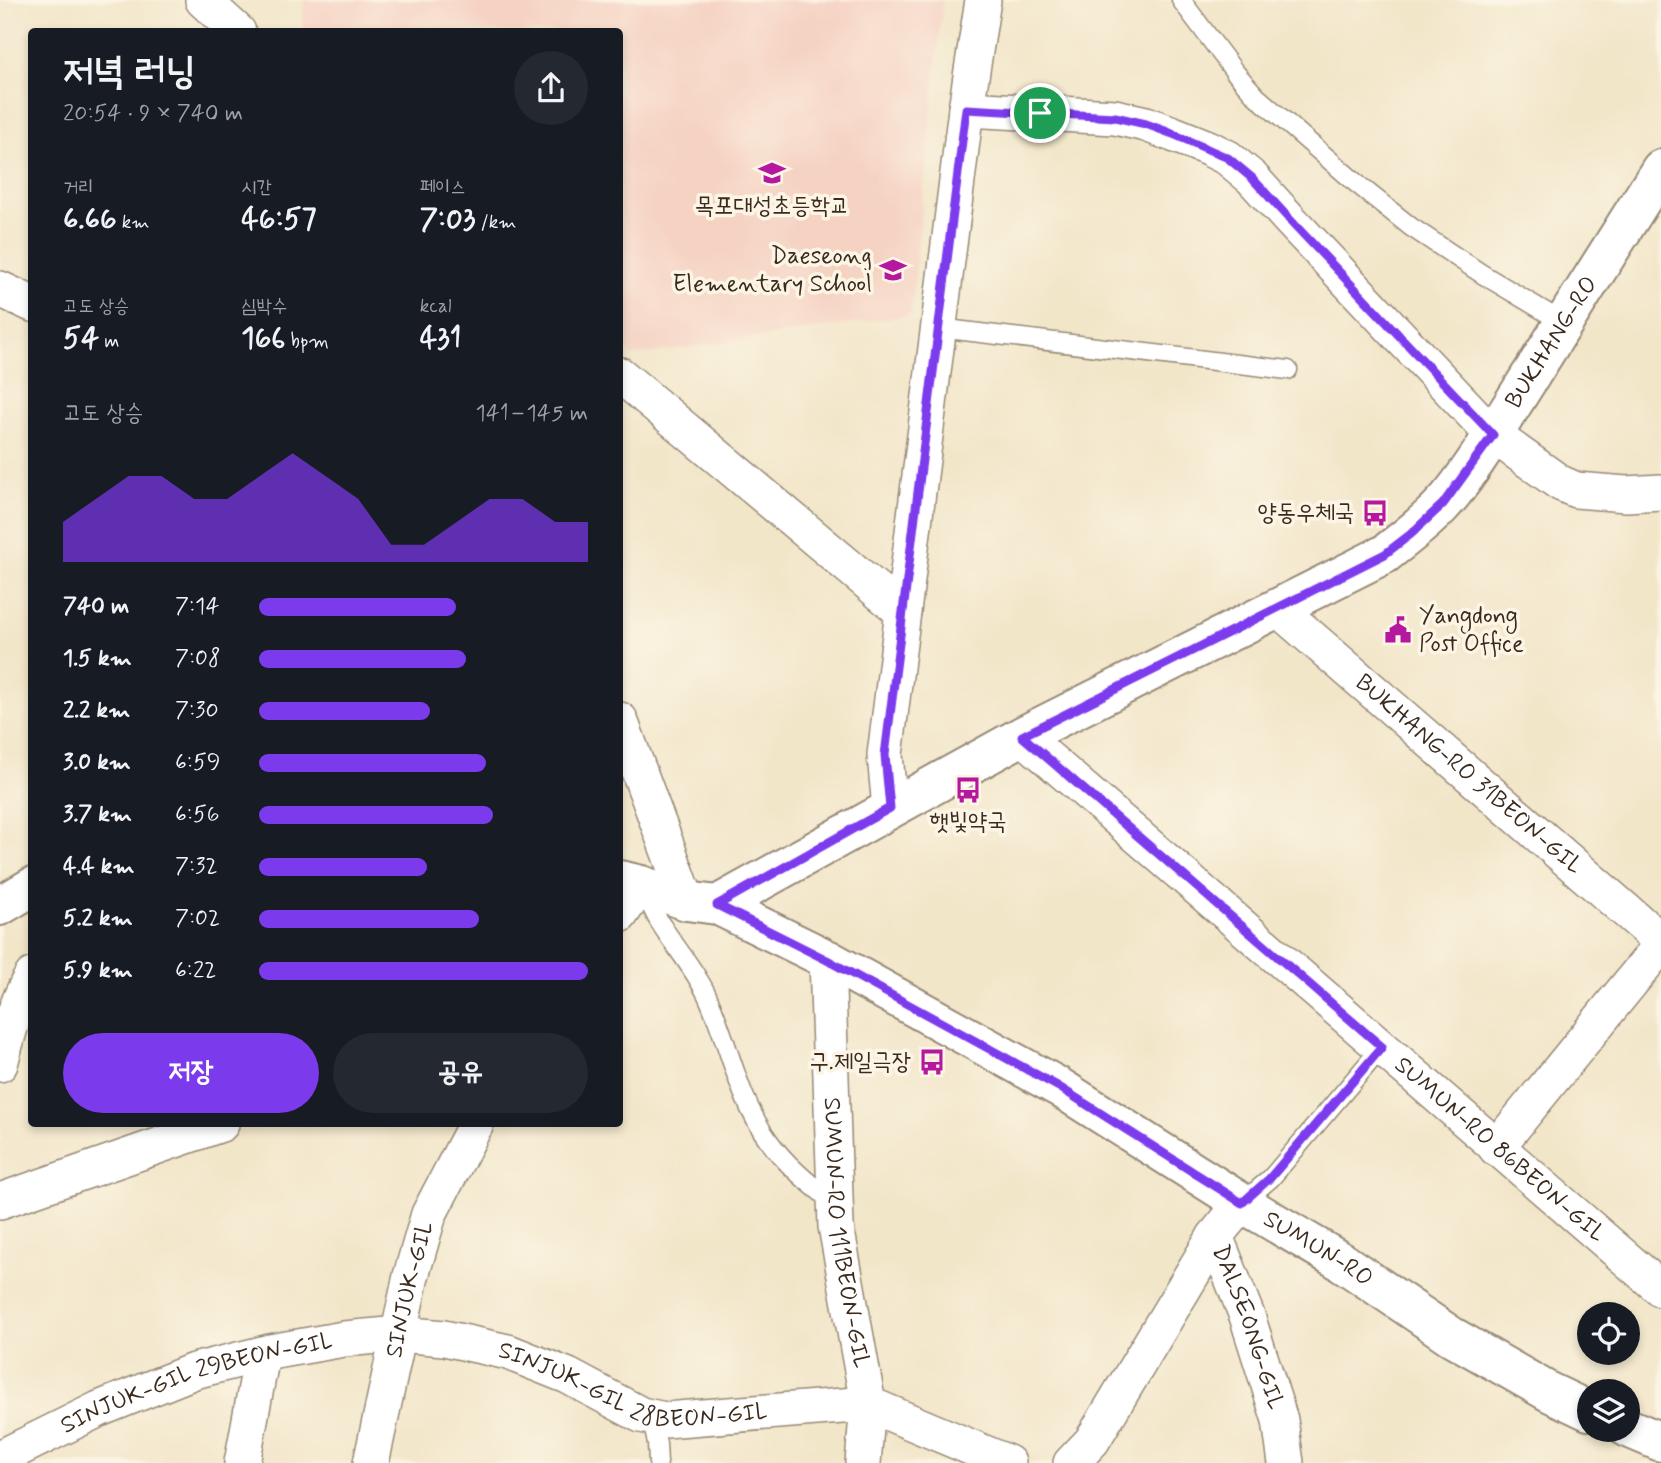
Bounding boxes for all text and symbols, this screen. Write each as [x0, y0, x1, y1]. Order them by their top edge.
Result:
text: 저녁 러닝 [63, 48, 196, 97]
button: share [514, 51, 588, 125]
pin [1010, 83, 1070, 143]
icon: arrive [1021, 94, 1059, 132]
text: 20:54 · 9 × 740 m [63, 99, 243, 129]
school or university icon: 목포대성초등학교 [757, 158, 787, 188]
text: 거리 [63, 175, 94, 200]
text: 시간 [241, 175, 272, 200]
text: 페이스 [420, 175, 466, 200]
place label: 목포대성초등학교 [695, 191, 849, 222]
text: 6.66 [63, 200, 117, 239]
text: 46:57 [241, 200, 316, 239]
text: 7:03 [420, 200, 475, 239]
text: km [117, 210, 149, 235]
text: /km [475, 210, 516, 235]
place label: Daeseong Elementary School [673, 241, 872, 300]
school or university icon: Daeseong Elementary School [878, 255, 908, 285]
street label: BUKHANG-RO [1498, 270, 1605, 414]
text: 고도 상승 [63, 294, 129, 319]
text: 심박수 [241, 294, 287, 319]
text: kcal [420, 294, 452, 319]
text: 54 [63, 319, 99, 358]
text: 166 [241, 319, 285, 358]
text: 431 [420, 319, 461, 358]
text: m [99, 329, 119, 354]
text: bpm [285, 329, 329, 354]
text: 고도 상승 [63, 399, 143, 429]
text: 141–145 m [476, 399, 588, 429]
place label: 양동우체국 [1257, 498, 1354, 529]
bus stop icon: 양동우체국 [1360, 498, 1390, 528]
text: 740 m [63, 592, 129, 622]
text: 7:14 [175, 592, 219, 622]
place label: Yangdong Post Office [1419, 601, 1524, 660]
public building icon: Yangdong Post Office [1383, 615, 1413, 645]
text: 1.5 km [63, 644, 132, 674]
text: 7:08 [175, 644, 221, 674]
street label: BUKHANG-RO 31BEON-GIL [1349, 667, 1589, 882]
text: 2.2 km [63, 696, 130, 726]
text: 7:30 [175, 696, 219, 726]
text: 3.0 km [63, 748, 131, 778]
text: 6:59 [175, 748, 220, 778]
bus stop icon: 햇빛약국 [953, 775, 983, 805]
text: 3.7 km [63, 800, 132, 830]
text: 6:56 [175, 800, 219, 830]
place label: 햇빛약국 [929, 807, 1007, 838]
text: 4.4 km [63, 852, 134, 882]
text: 7:32 [175, 852, 218, 882]
text: 5.2 km [63, 904, 133, 934]
text: 7:02 [175, 904, 220, 934]
text: 5.9 km [63, 956, 133, 986]
text: 6:22 [175, 956, 216, 986]
button: 저장 [63, 1033, 319, 1113]
button: 공유 [333, 1033, 588, 1113]
place label: 구.제일극장 [809, 1047, 911, 1078]
bus stop icon: 구.제일극장 [917, 1047, 947, 1077]
street label: SUMUN-RO 86BEON-GIL [1388, 1050, 1612, 1249]
street label: SUMUN-RO 111BEON-GIL [816, 1097, 877, 1371]
street label: SUMUN-RO [1258, 1204, 1379, 1294]
street label: SINJUK-GIL [378, 1217, 442, 1360]
street label: DALSEONG-GIL [1205, 1240, 1291, 1414]
map controls [1577, 1302, 1640, 1442]
button: locate [1577, 1302, 1640, 1365]
street label: SINJUK-GIL 29BEON-GIL [55, 1326, 335, 1441]
street label: SINJUK-GIL 28BEON-GIL [496, 1335, 769, 1436]
button: layers [1577, 1379, 1640, 1442]

